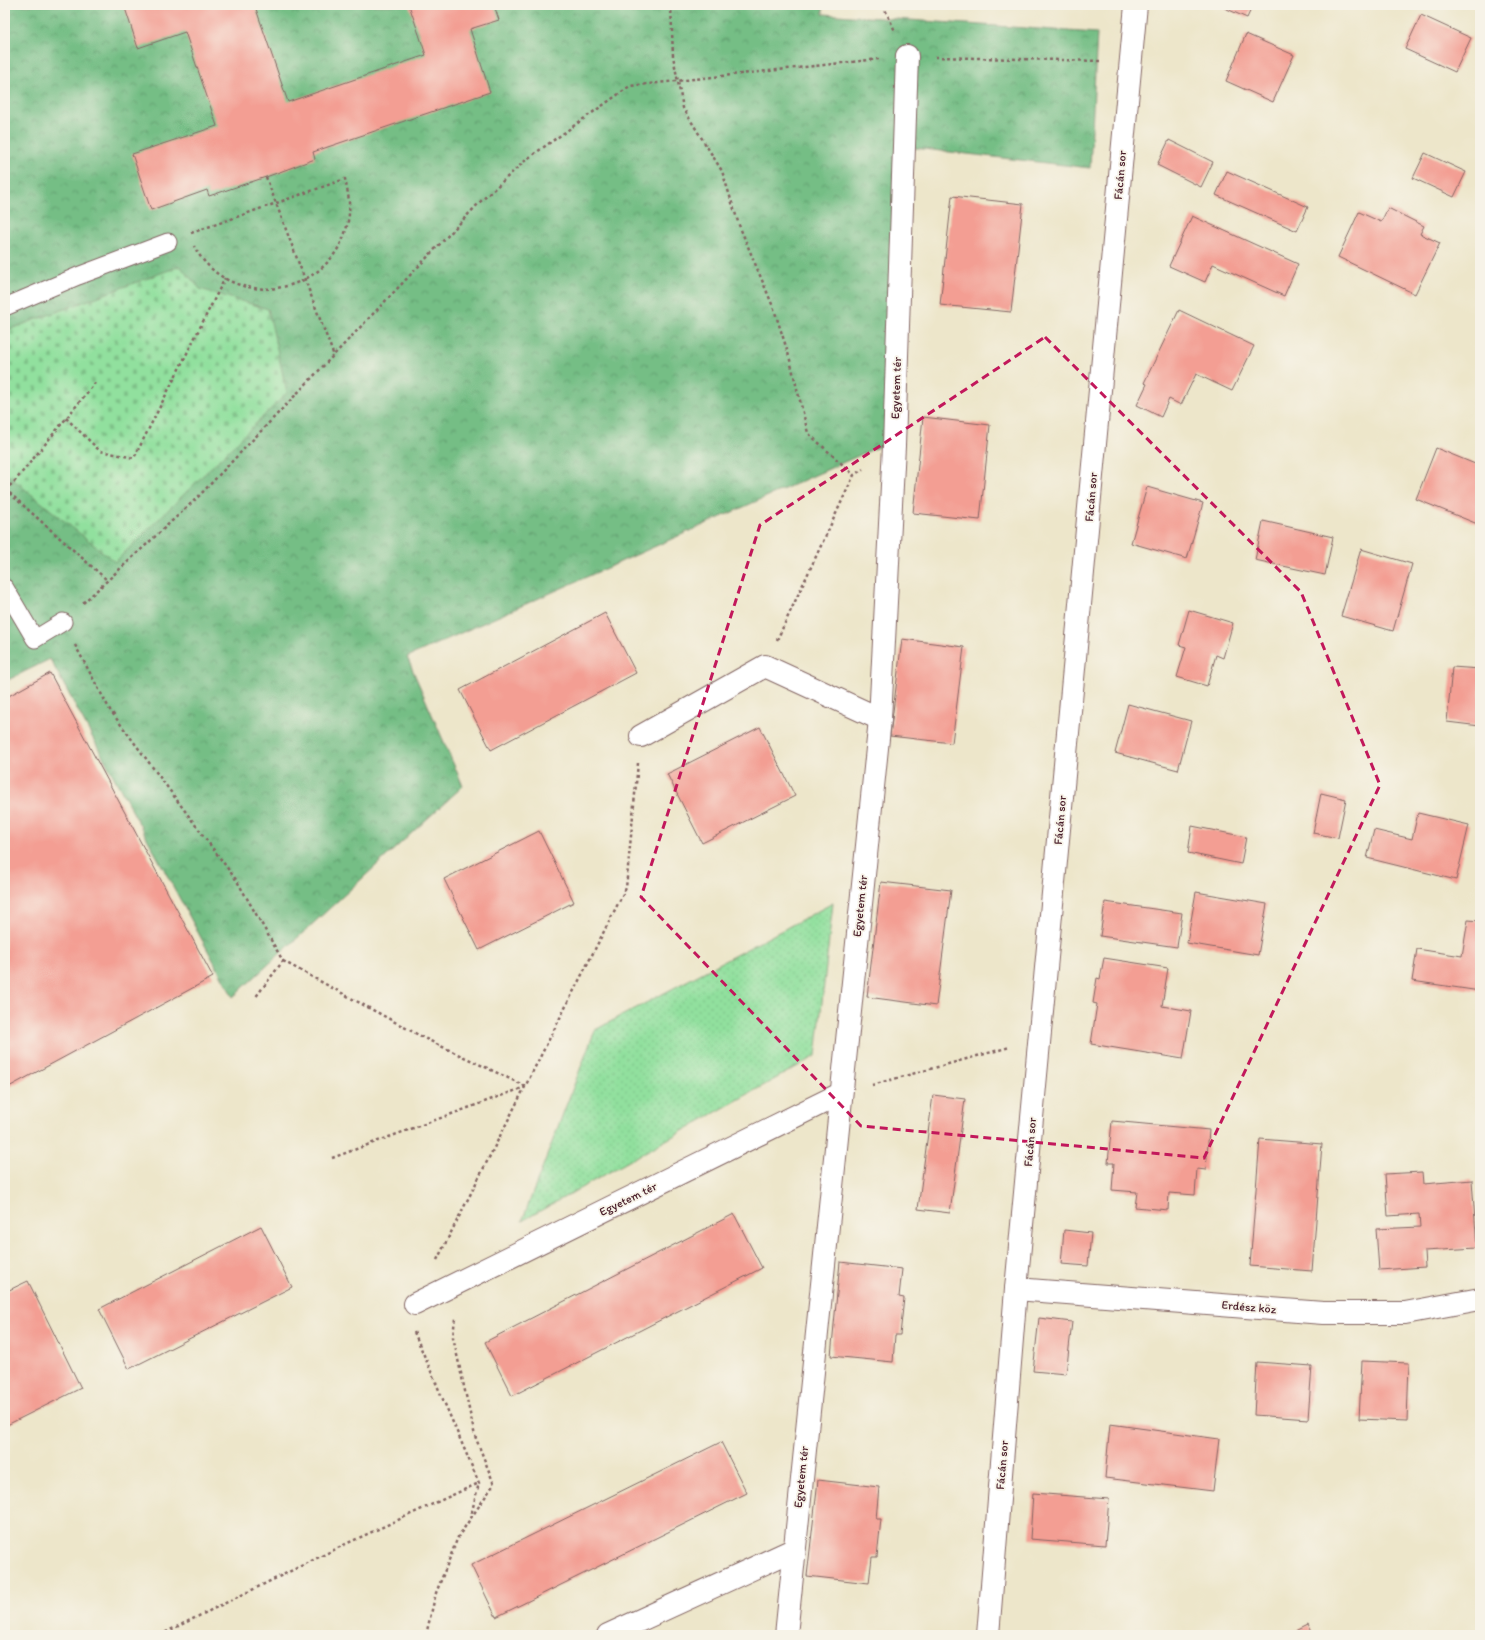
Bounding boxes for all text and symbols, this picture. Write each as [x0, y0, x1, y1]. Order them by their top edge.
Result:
street label: Fácán sor [1111, 150, 1129, 200]
street label: Egyetem tér [888, 356, 904, 419]
street label: Fácán sor [1082, 472, 1100, 522]
street label: Fácán sor [1051, 795, 1069, 845]
street label: Egyetem tér [850, 874, 870, 938]
street label: Fácán sor [1021, 1117, 1039, 1167]
street label: Egyetem tér [597, 1179, 659, 1219]
street label: Erdész köz [1221, 1298, 1277, 1316]
street label: Fácán sor [993, 1440, 1011, 1490]
street label: Egyetem tér [791, 1445, 811, 1509]

